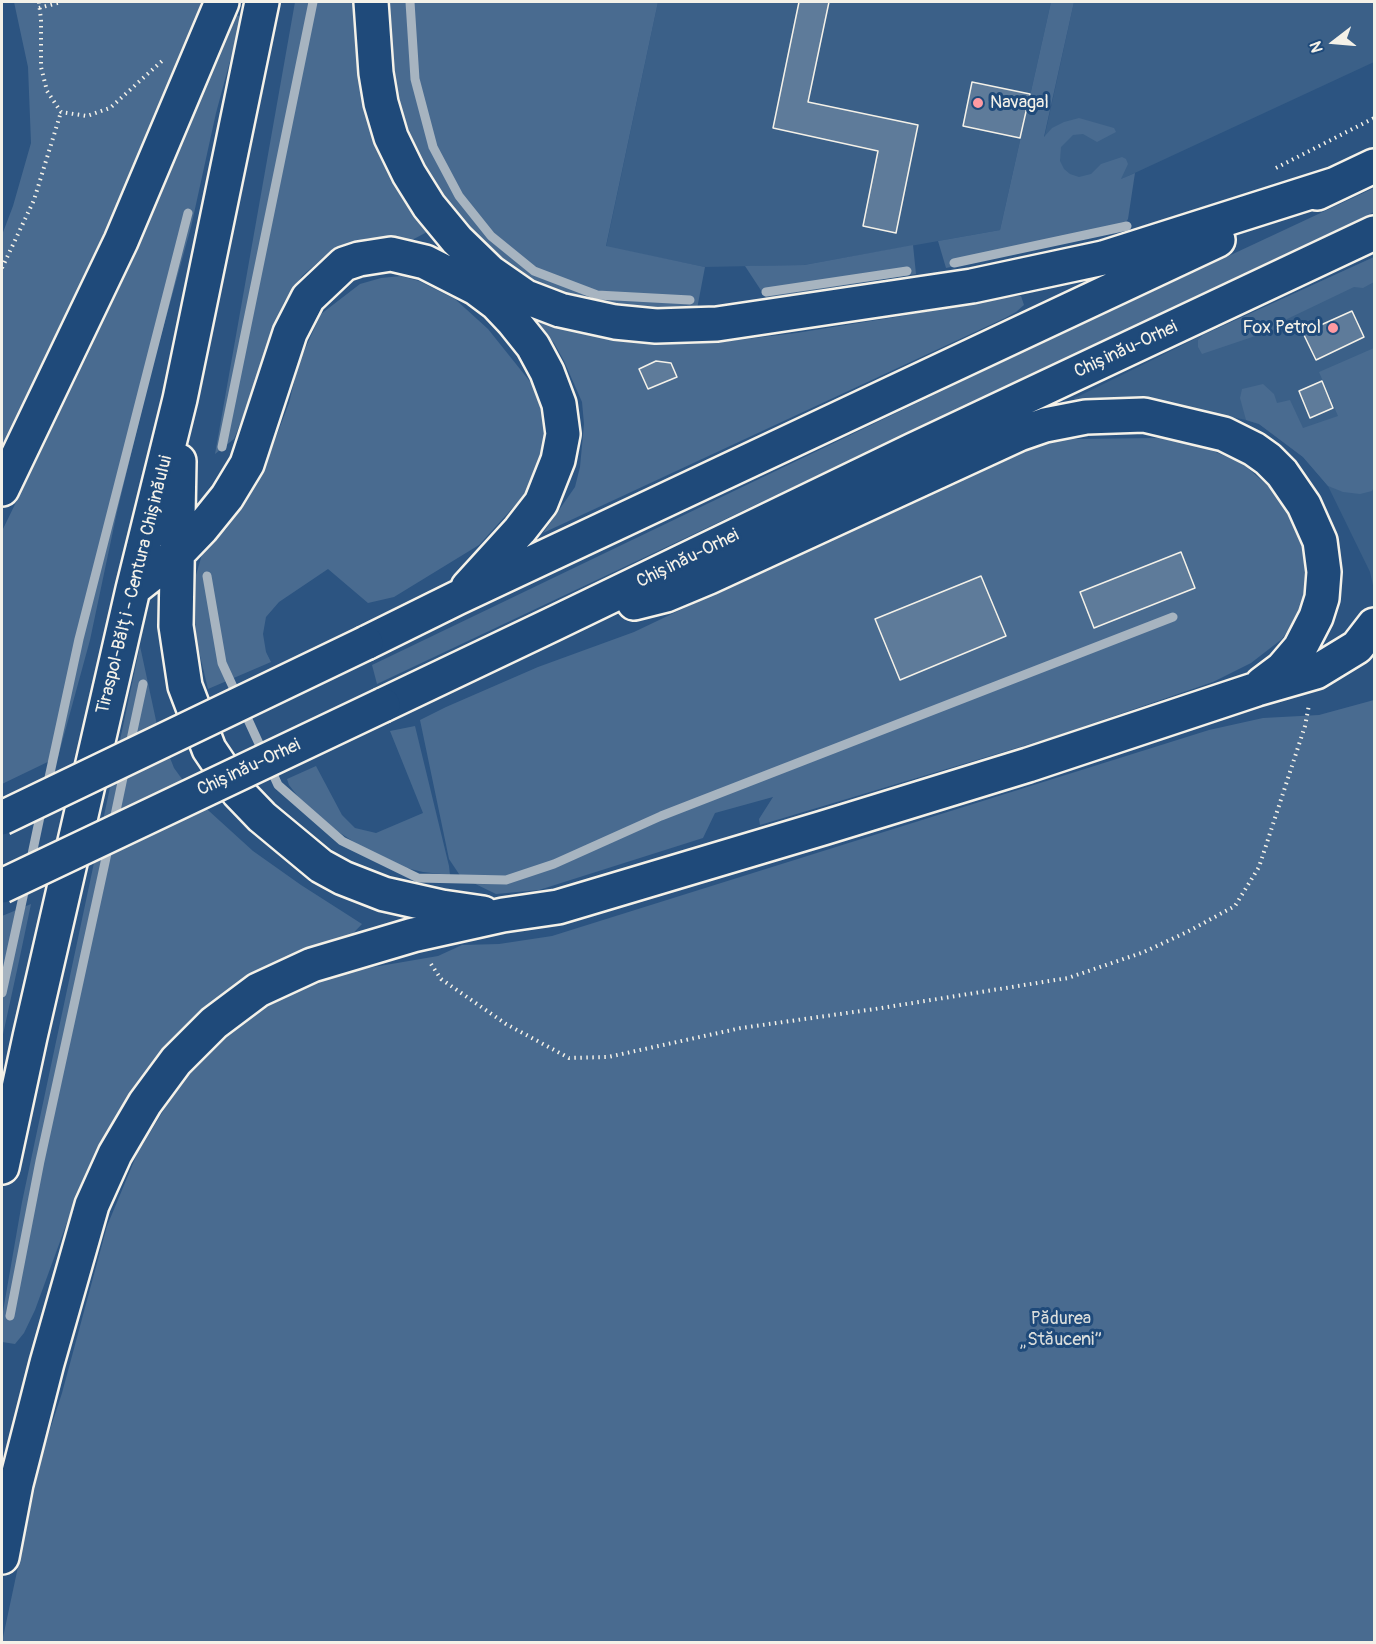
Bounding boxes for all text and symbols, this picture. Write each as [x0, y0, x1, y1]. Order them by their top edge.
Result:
north arrow [1304, 12, 1364, 72]
text: N [1306, 39, 1328, 55]
place label: Navagal [990, 92, 1049, 114]
marker: Navagal [971, 96, 985, 110]
street label: Chișinău-Orhei [1071, 317, 1181, 383]
place label: Fox Petrol [1243, 317, 1321, 339]
marker: Fox Petrol [1326, 321, 1340, 335]
street label: Tiraspol-Bălți - Centura Chișinăului [92, 453, 178, 717]
street label: Chișinău-Orhei [633, 525, 743, 593]
street label: Chișinău-Orhei [194, 735, 304, 801]
park label: Pădurea „Stăuceni” [1020, 1308, 1102, 1350]

